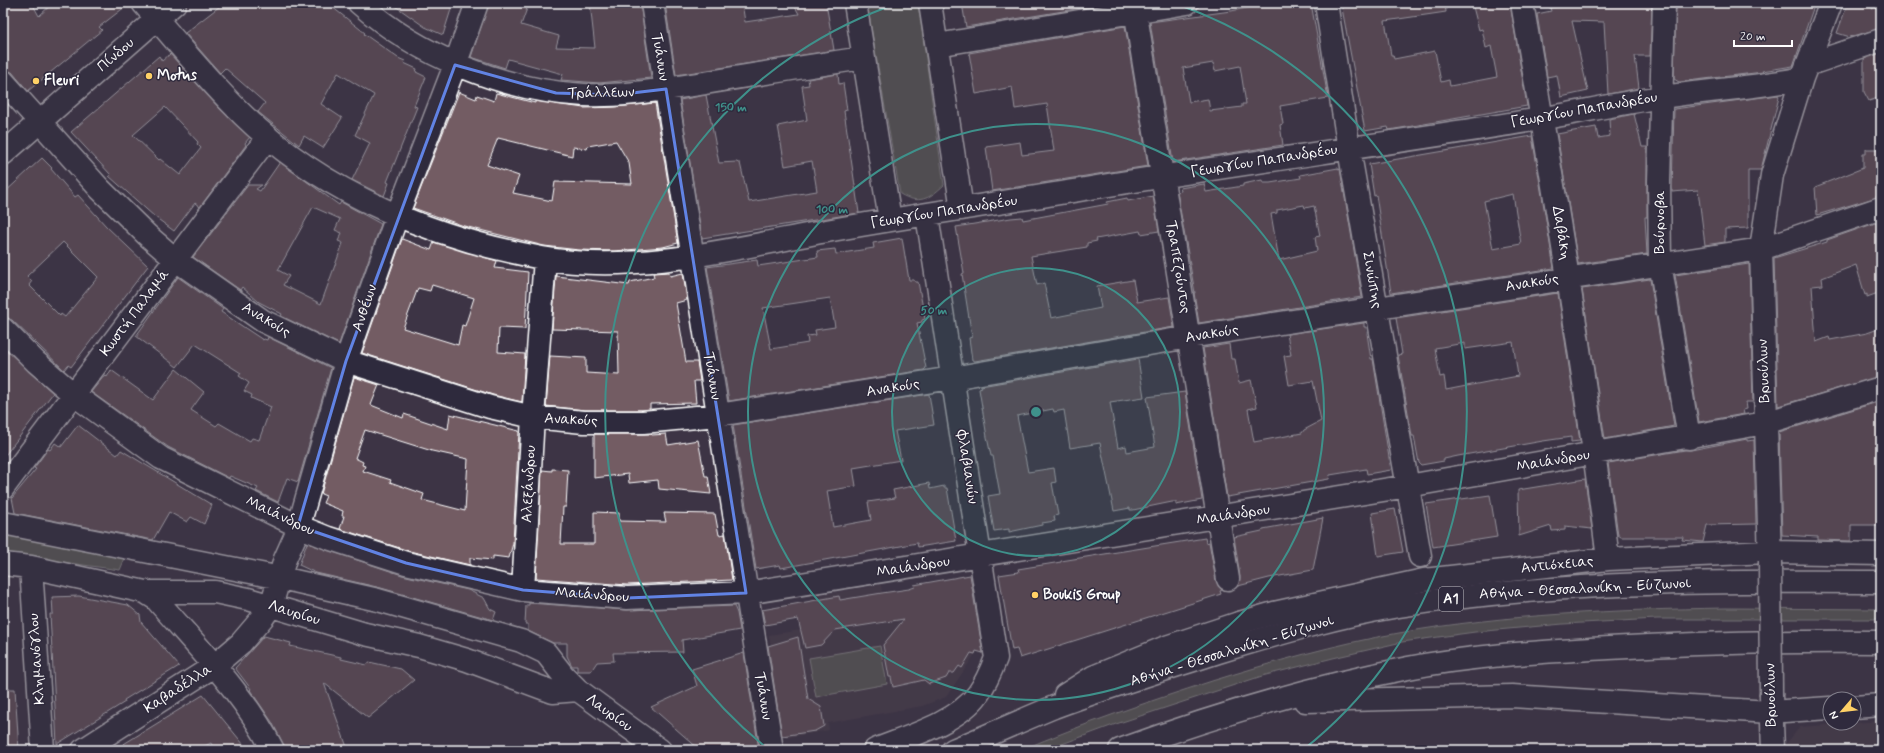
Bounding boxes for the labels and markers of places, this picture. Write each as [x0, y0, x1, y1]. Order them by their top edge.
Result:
place label: Motus [157, 66, 197, 86]
place label: Fleuri [44, 71, 80, 91]
marker: Motus [144, 71, 154, 81]
marker: Fleuri [31, 76, 41, 86]
centre of rings [1029, 405, 1043, 419]
place label: Boukis Group [1043, 585, 1121, 605]
marker: Boukis Group [1030, 590, 1040, 600]

